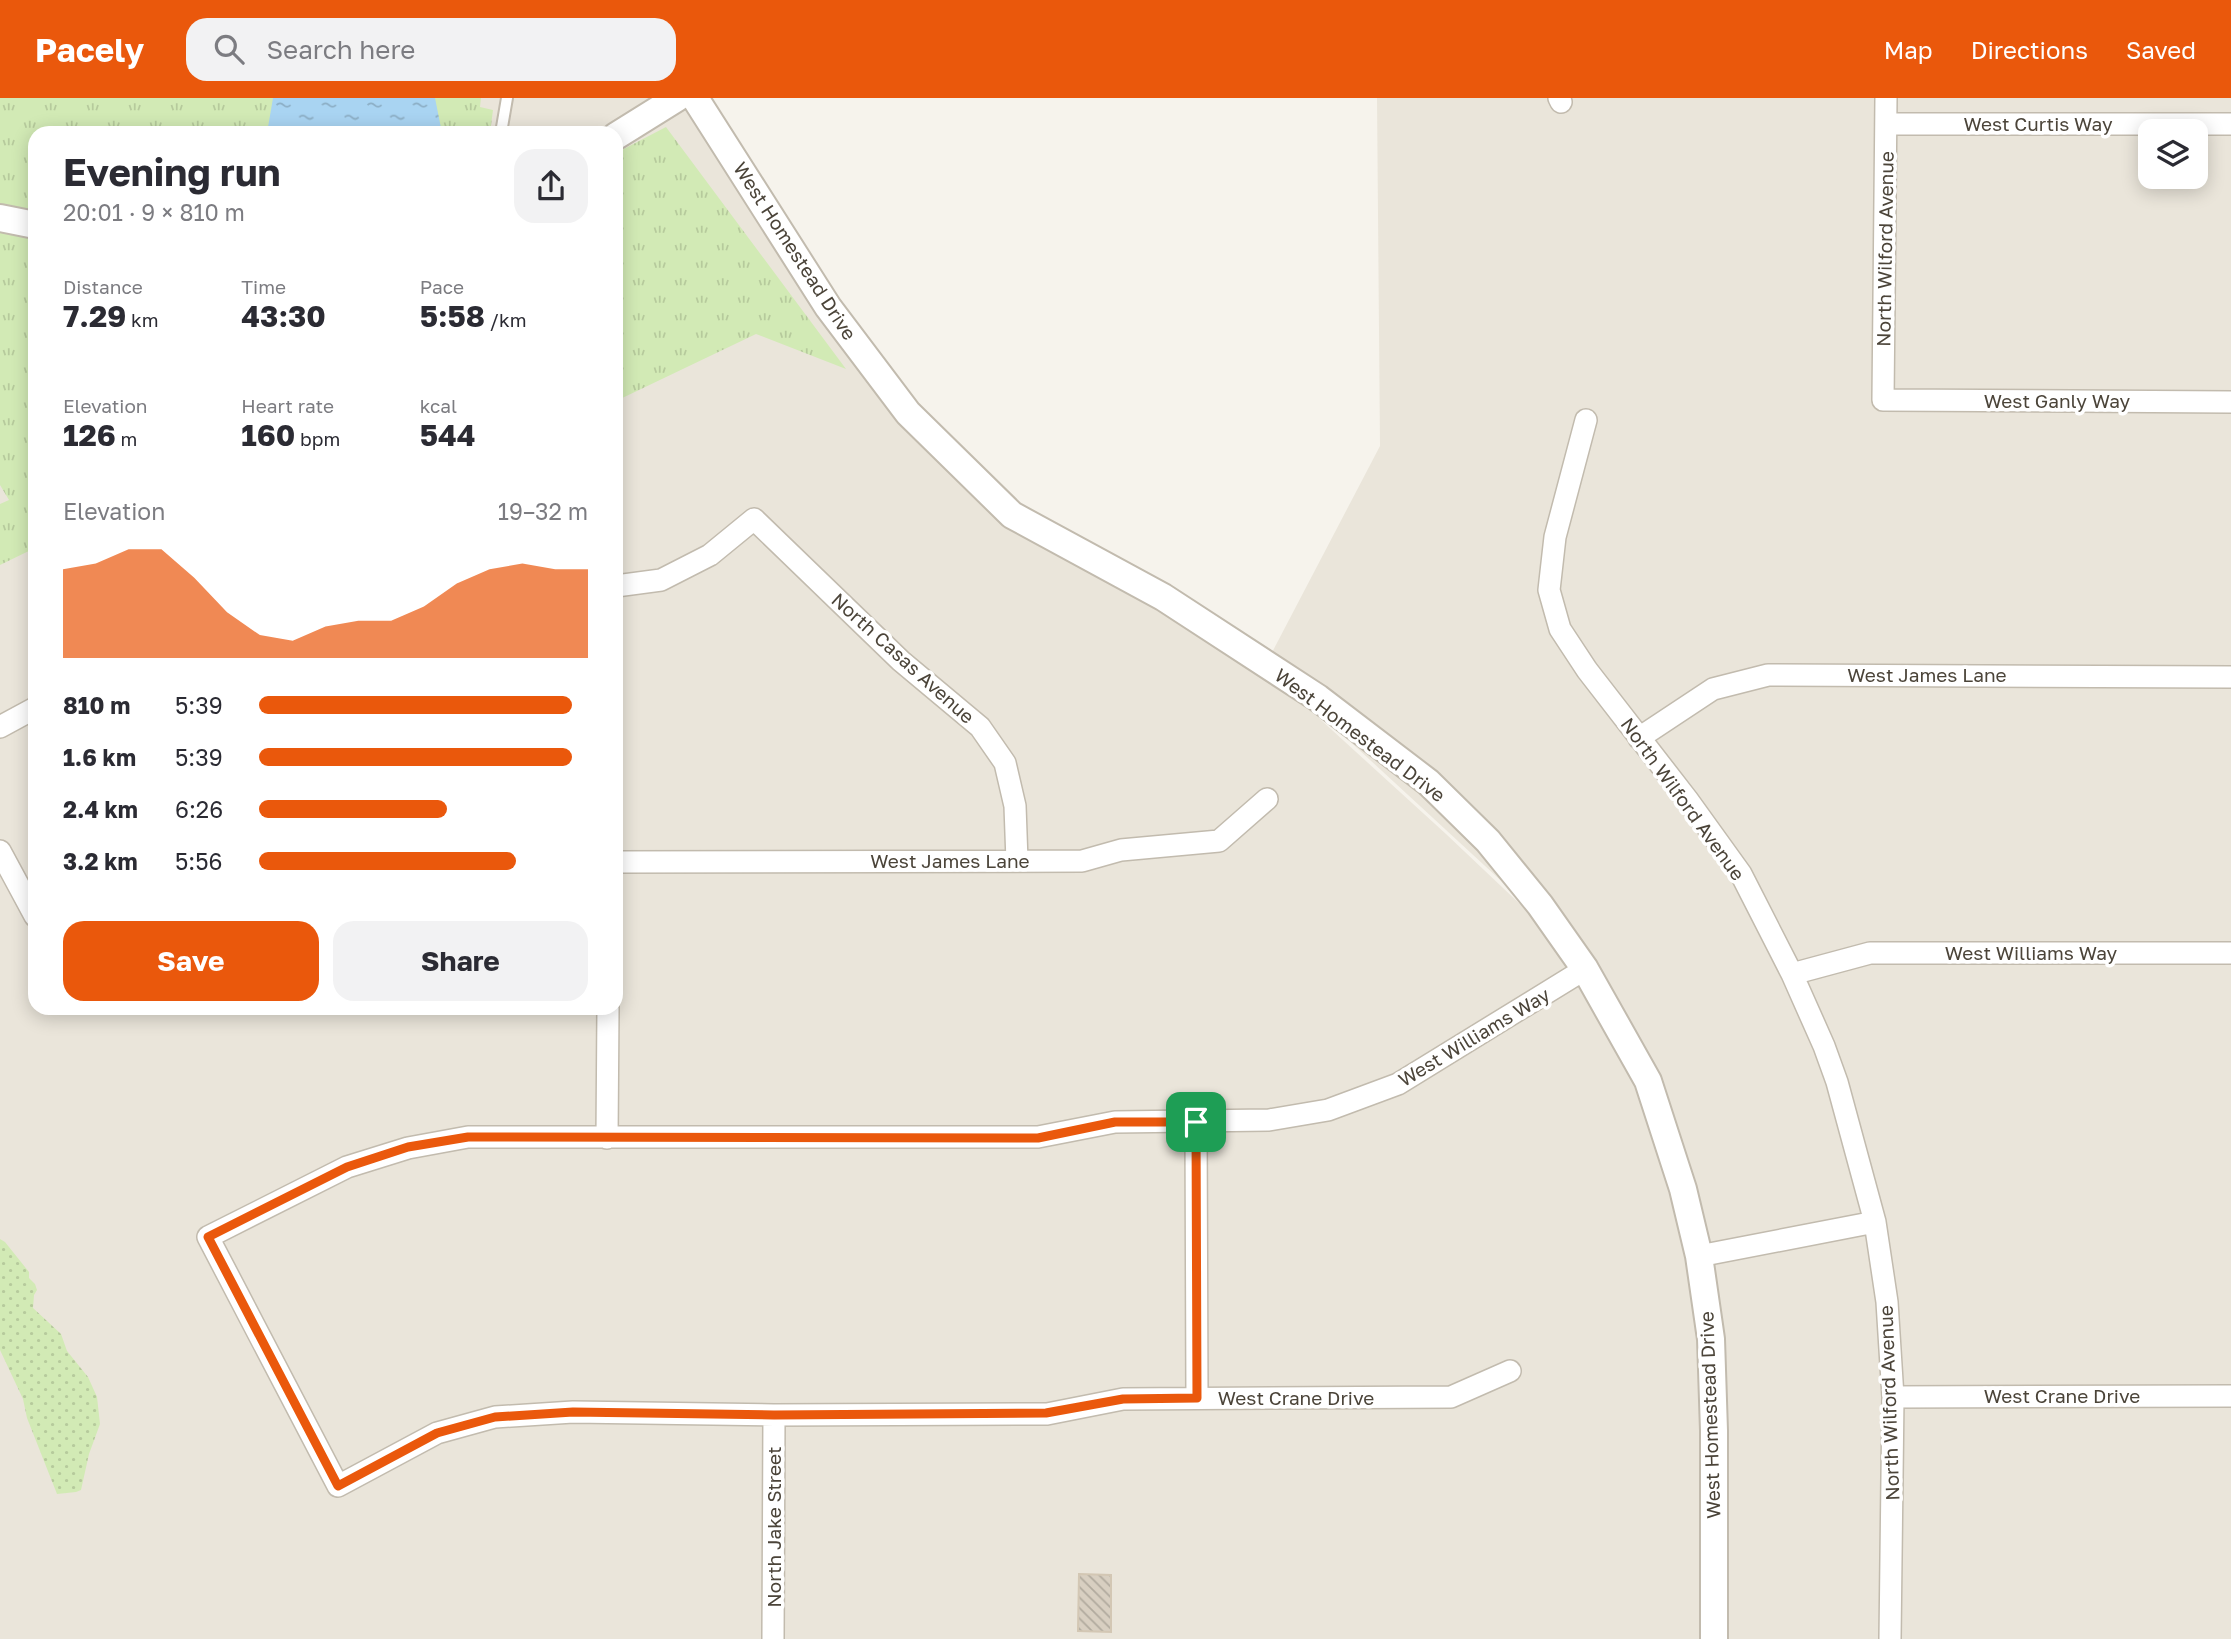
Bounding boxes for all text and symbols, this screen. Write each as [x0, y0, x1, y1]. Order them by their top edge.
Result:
search box [186, 18, 676, 81]
text: Pacely [35, 30, 144, 69]
icon: search [210, 30, 248, 68]
text: Search here [266, 34, 415, 65]
text: Map [1884, 35, 1933, 64]
text: Directions [1971, 35, 2088, 64]
text: Saved [2126, 35, 2196, 64]
street label: West Curtis Way [1963, 112, 2113, 135]
map controls [2138, 119, 2208, 189]
button: layers [2138, 119, 2208, 189]
text: Evening run [63, 149, 281, 194]
button: share [514, 149, 588, 223]
street label: North Wilford Avenue [1871, 151, 1898, 347]
street label: West Homestead Drive [729, 157, 862, 344]
text: 20:01 · 9 × 810 m [63, 198, 245, 226]
text: Distance [63, 275, 143, 298]
text: Time [241, 275, 286, 298]
text: Pace [420, 275, 464, 298]
text: 7.29 [63, 298, 126, 334]
text: 43:30 [241, 298, 326, 334]
text: 5:58 [420, 298, 485, 334]
text: km [126, 308, 159, 331]
text: /km [485, 308, 526, 331]
street label: West Ganly Way [1984, 389, 2131, 412]
text: Elevation [63, 394, 148, 417]
text: Heart rate [241, 394, 334, 417]
text: kcal [420, 394, 457, 417]
text: 126 [63, 417, 116, 453]
text: 160 [241, 417, 295, 453]
text: 544 [420, 417, 475, 453]
text: m [116, 427, 137, 450]
text: bpm [295, 427, 340, 450]
text: Elevation [63, 497, 165, 525]
text: 19–32 m [498, 497, 588, 525]
street label: North Casas Avenue [827, 588, 979, 728]
street label: West Homestead Drive [1271, 663, 1450, 806]
street label: West James Lane [1847, 663, 2007, 686]
text: 810 m [63, 691, 130, 719]
text: 5:39 [175, 691, 223, 719]
street label: North Wilford Avenue [1617, 713, 1750, 885]
text: 1.6 km [63, 743, 136, 771]
text: 5:39 [175, 743, 223, 771]
text: 2.4 km [63, 795, 138, 823]
text: 6:26 [175, 795, 223, 823]
text: 3.2 km [63, 847, 138, 875]
text: 5:56 [175, 847, 223, 875]
street label: West James Lane [870, 849, 1030, 872]
button: Save [63, 921, 319, 1001]
button: Share [333, 921, 588, 1001]
street label: West Williams Way [1945, 941, 2118, 964]
street label: West Williams Way [1394, 982, 1554, 1091]
pin [1166, 1092, 1226, 1152]
icon: arrive [1177, 1103, 1215, 1141]
street label: North Wilford Avenue [1874, 1305, 1903, 1501]
street label: West Homestead Drive [1694, 1311, 1725, 1519]
street label: West Crane Drive [1984, 1384, 2140, 1407]
street label: West Crane Drive [1218, 1386, 1374, 1409]
street label: North Jake Street [762, 1446, 785, 1608]

